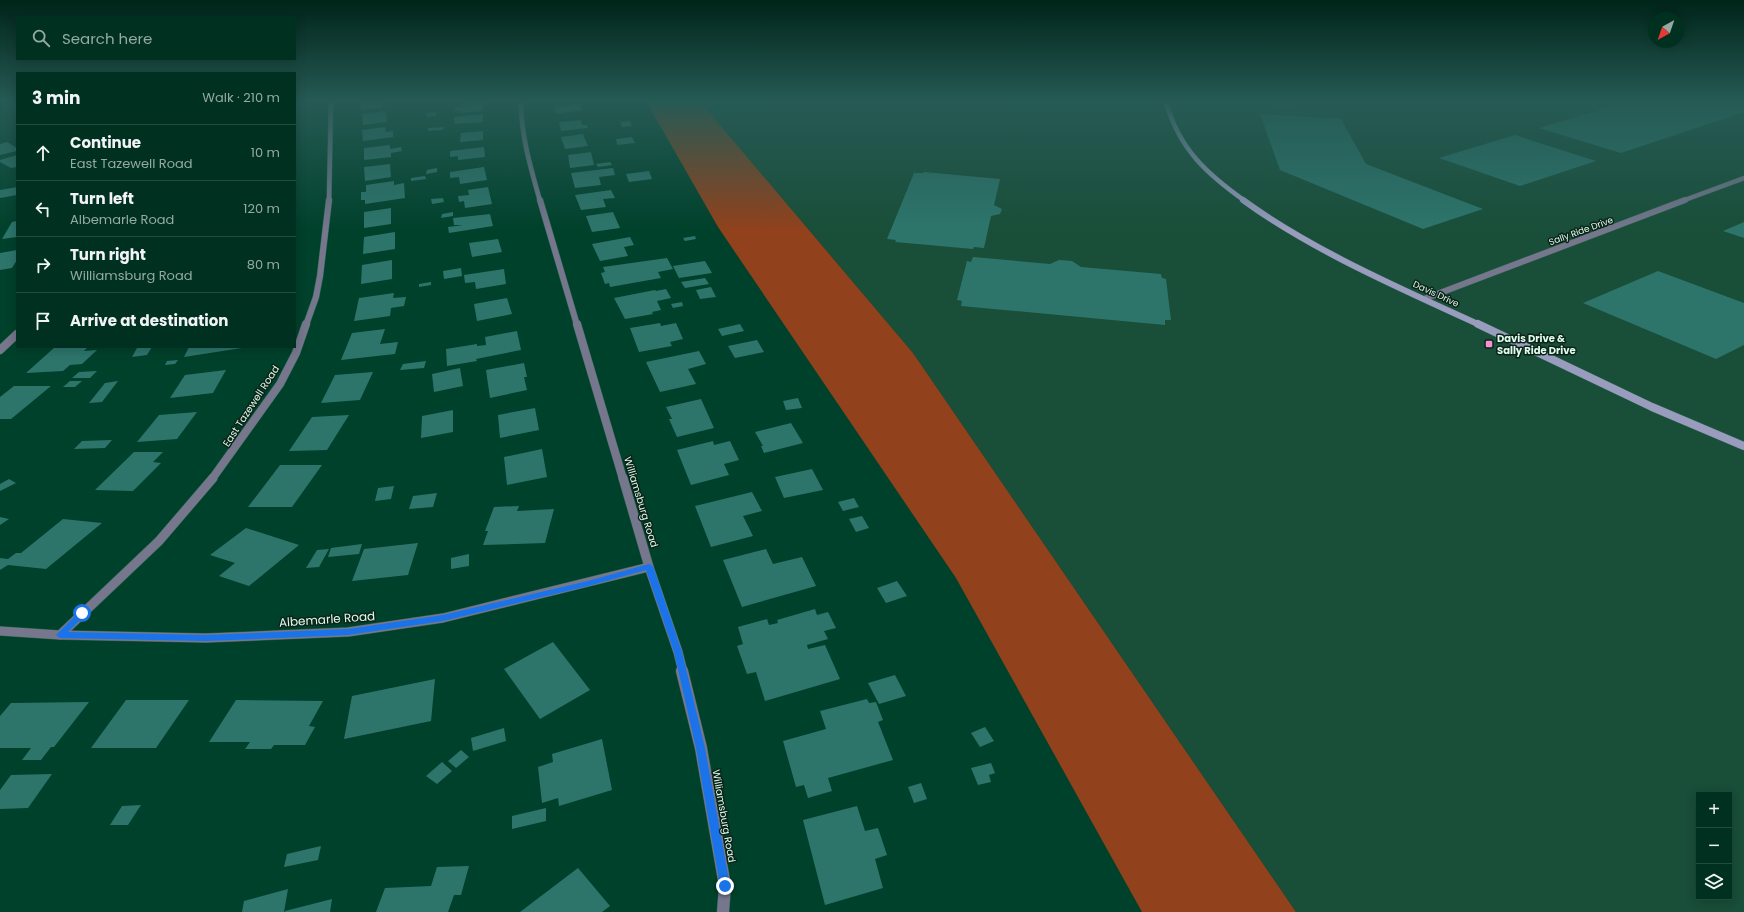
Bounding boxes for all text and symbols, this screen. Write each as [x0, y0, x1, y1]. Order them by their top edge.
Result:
north arrow [1648, 12, 1684, 48]
search box [16, 16, 296, 60]
icon: search [30, 27, 52, 49]
text: Search here [62, 28, 152, 49]
text: 3 min [32, 86, 80, 110]
text: Walk · 210 m [202, 88, 280, 107]
text: Continue [70, 132, 141, 153]
icon: ahead [32, 142, 54, 164]
text: 10 m [251, 143, 280, 162]
text: East Tazewell Road [70, 154, 193, 173]
text: Turn left [70, 188, 134, 209]
icon: left [32, 198, 54, 220]
text: 120 m [243, 199, 280, 218]
text: Albemarle Road [70, 210, 174, 229]
street label: Sally Ride Drive [1547, 214, 1615, 248]
text: Turn right [70, 244, 146, 265]
icon: right [32, 254, 54, 276]
text: 80 m [247, 255, 280, 274]
text: Williamsburg Road [70, 266, 192, 285]
street label: Davis Drive [1411, 278, 1461, 310]
icon: arrive [32, 310, 54, 332]
text: Arrive at destination [70, 310, 228, 331]
place label: Davis Drive & Sally Ride Drive [1497, 331, 1576, 358]
marker: Davis Drive & Sally Ride Drive [1484, 339, 1494, 349]
street label: East Tazewell Road [219, 362, 283, 450]
street label: Williamsburg Road [620, 455, 662, 549]
route start [73, 604, 91, 622]
street label: Albemarle Road [278, 607, 376, 631]
street label: Williamsburg Road [708, 768, 740, 864]
map controls [1696, 792, 1732, 900]
button: + [1696, 792, 1732, 828]
button: − [1696, 828, 1732, 864]
button: layers [1696, 864, 1732, 900]
route end [716, 877, 734, 895]

